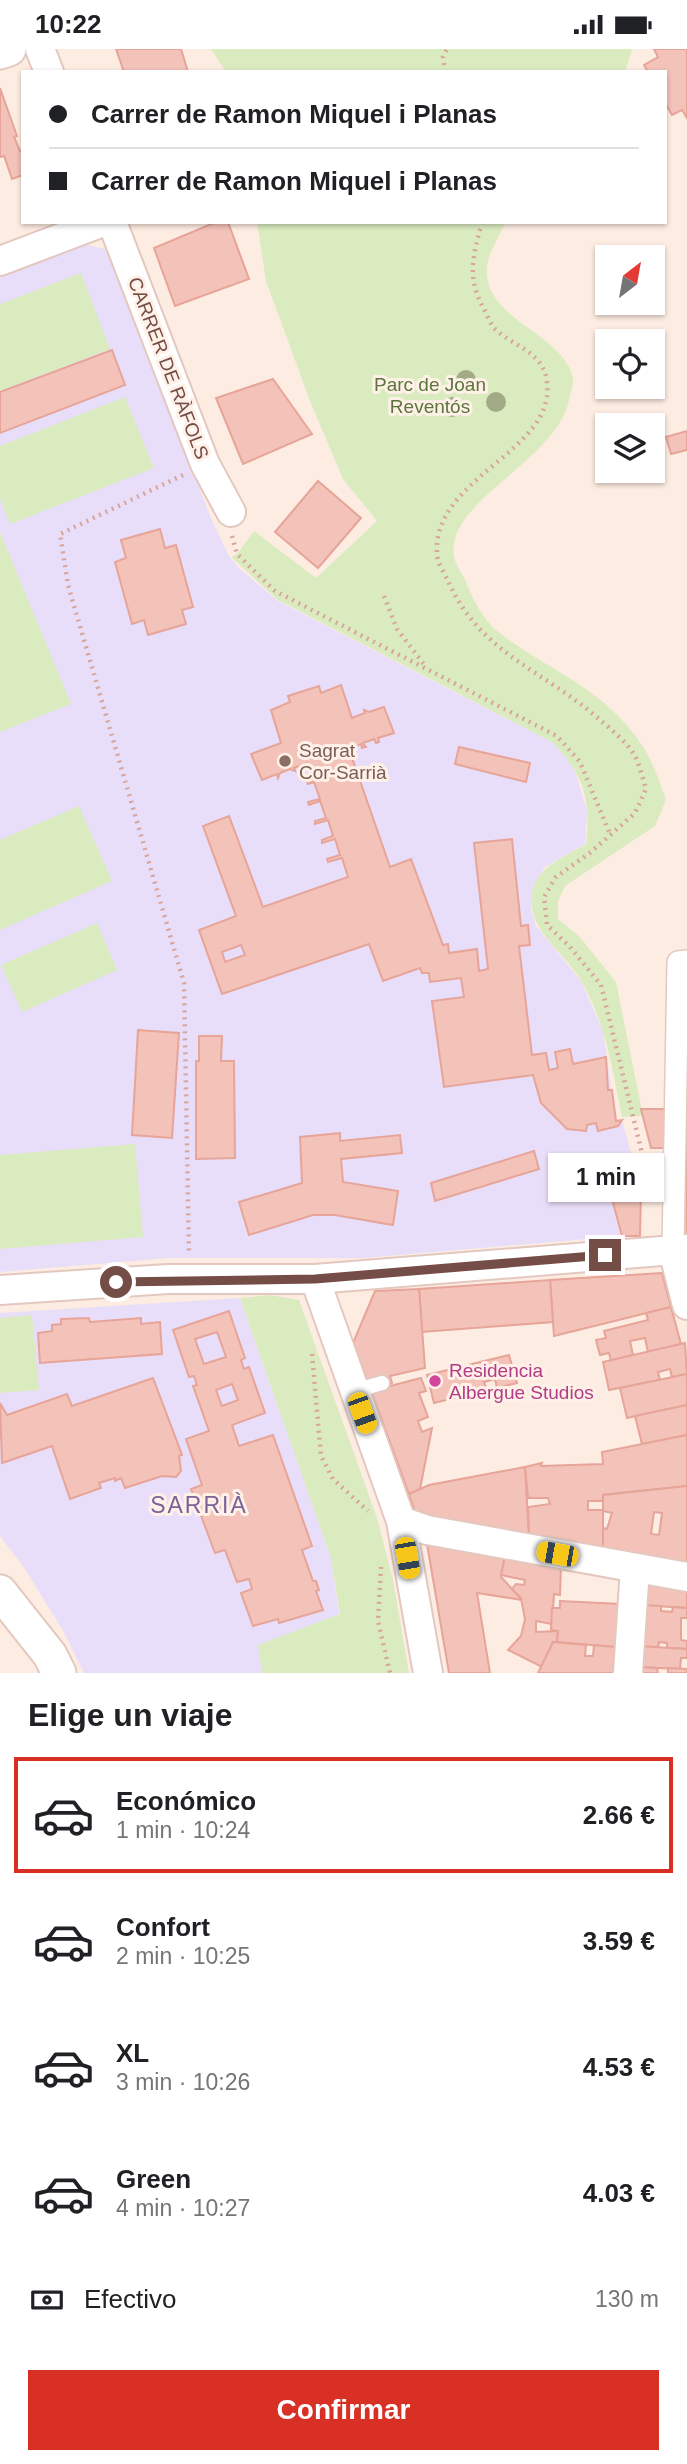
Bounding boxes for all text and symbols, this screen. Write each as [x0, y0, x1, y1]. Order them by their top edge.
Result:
text: 10:22 [35, 9, 102, 39]
text: Carrer de Ramon Miquel i Planas [91, 99, 497, 129]
text: Carrer de Ramon Miquel i Planas [91, 166, 497, 196]
north arrow [595, 245, 665, 315]
map controls [595, 245, 665, 483]
street label: CARRER DE RÀFOLS [124, 274, 213, 462]
button: locate [595, 329, 665, 399]
park label: Parc de Joan Reventós [374, 374, 486, 417]
button: layers [595, 413, 665, 483]
place label: Sagrat Cor-Sarrià [299, 740, 387, 783]
marker: Sagrat Cor-Sarrià [277, 753, 293, 769]
callout: 1 min [547, 1153, 663, 1203]
text: 1 min [576, 1164, 636, 1190]
route end [589, 1239, 621, 1271]
route start [100, 1266, 132, 1298]
place label: Residencia Albergue Studios [449, 1360, 594, 1403]
marker: Residencia Albergue Studios [427, 1373, 443, 1389]
car [345, 1390, 380, 1436]
district label: SARRIÀ [150, 1492, 248, 1518]
car [394, 1535, 421, 1581]
car [535, 1540, 580, 1568]
text: Elige un viaje [28, 1697, 233, 1733]
icon: car [32, 1784, 95, 1847]
text: Económico [116, 1786, 256, 1816]
text: 2.66 € [583, 1800, 655, 1830]
text: 1 min · 10:24 [116, 1817, 250, 1843]
icon: car [32, 1910, 95, 1973]
text: Confort [116, 1912, 210, 1942]
text: 3.59 € [583, 1926, 655, 1956]
text: 2 min · 10:25 [116, 1943, 250, 1969]
icon: car [32, 2036, 95, 2099]
text: XL [116, 2038, 149, 2068]
text: 4.53 € [583, 2052, 655, 2082]
text: 3 min · 10:26 [116, 2069, 250, 2095]
icon: car [32, 2162, 95, 2225]
text: Green [116, 2164, 191, 2194]
text: 4.03 € [583, 2178, 655, 2208]
text: 4 min · 10:27 [116, 2195, 250, 2221]
icon: cash [28, 2281, 66, 2319]
text: Efectivo [84, 2284, 177, 2314]
text: 130 m [595, 2286, 659, 2312]
button: Confirmar [28, 2370, 659, 2450]

